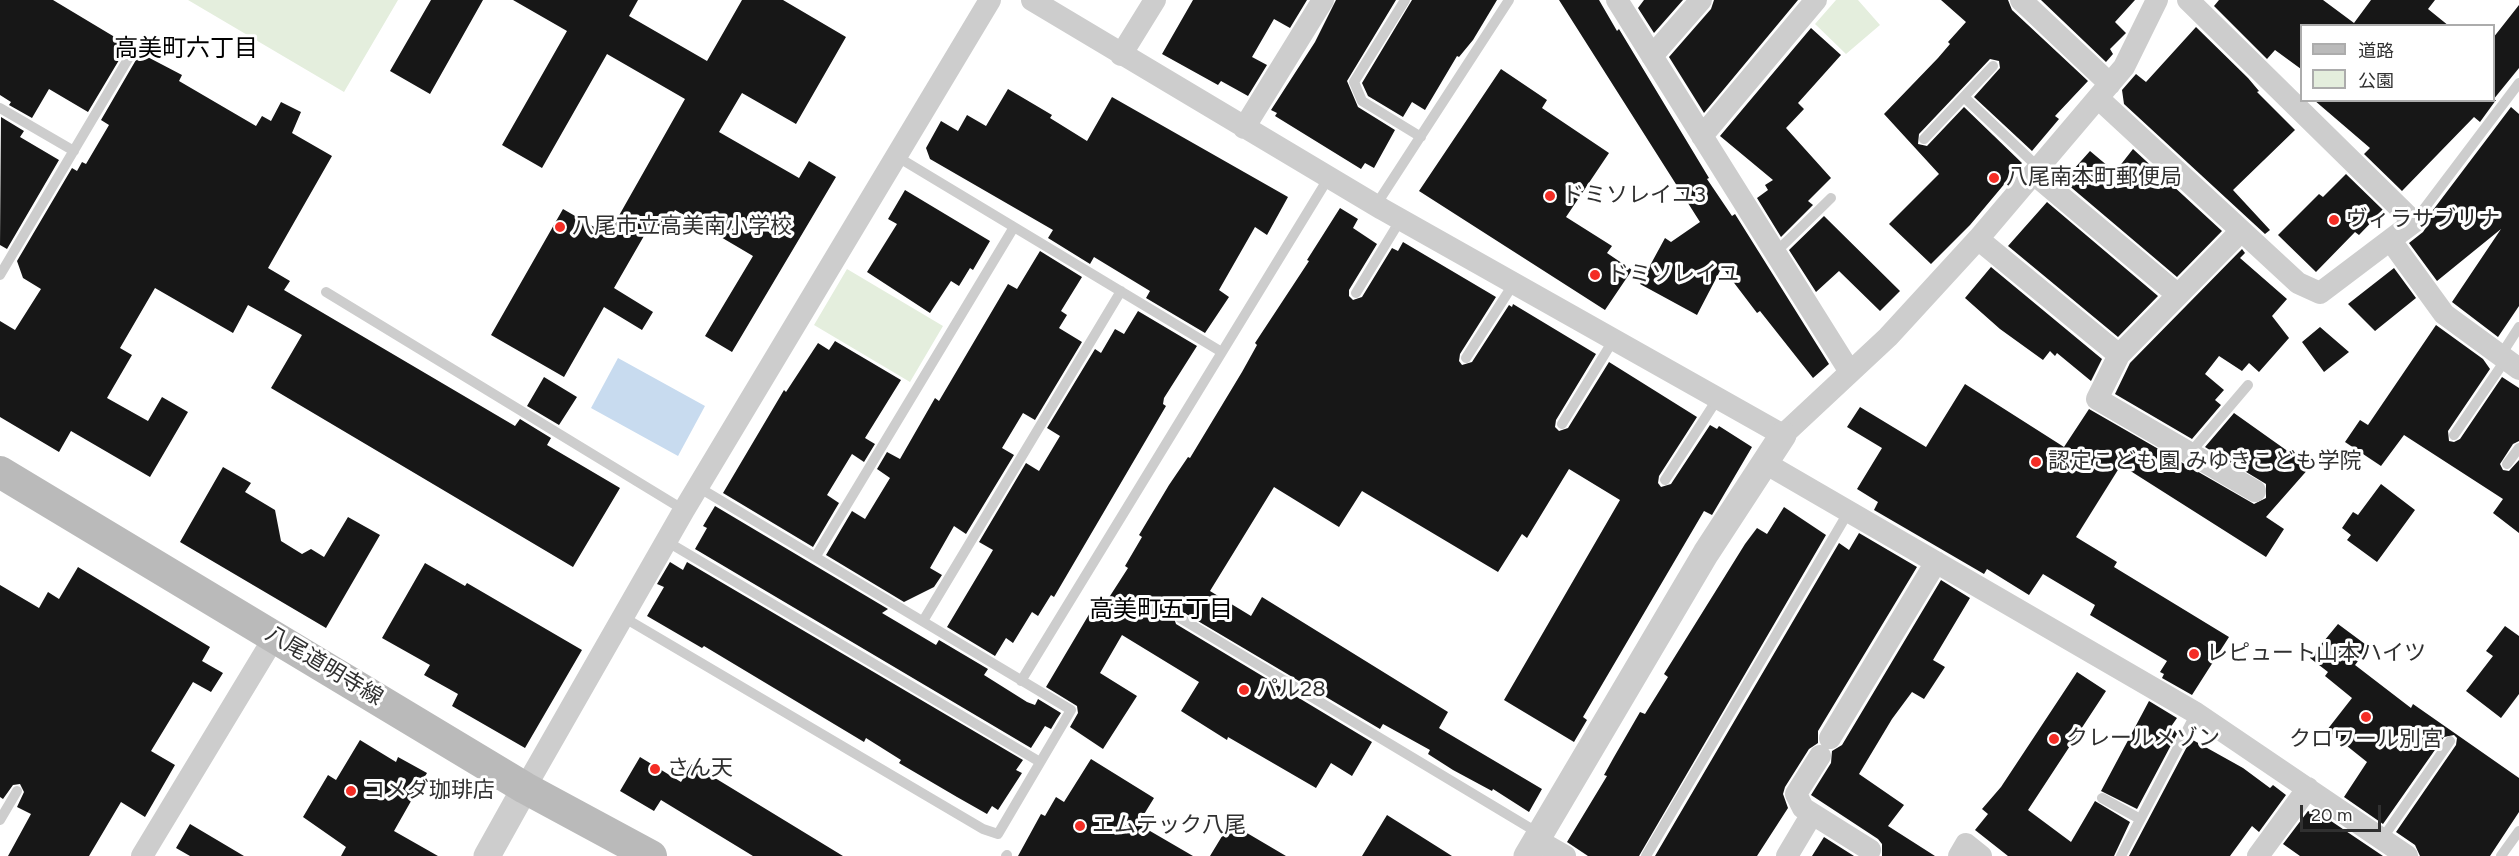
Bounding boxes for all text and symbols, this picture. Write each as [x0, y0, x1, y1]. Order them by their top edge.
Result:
legend [2300, 24, 2495, 102]
district label: 高美町六丁目 [114, 35, 258, 63]
text: 道路 [2358, 40, 2394, 62]
text: 公園 [2358, 70, 2394, 92]
place label: 八尾南本町郵便局 [2006, 165, 2182, 191]
marker: 八尾南本町郵便局 [1987, 171, 2001, 185]
place label: ドミソレイユ3 [1562, 183, 1706, 209]
marker: ドミソレイユ3 [1543, 189, 1557, 203]
place label: ヴィラサブリナ [2346, 207, 2500, 233]
marker: ヴィラサブリナ [2327, 213, 2341, 227]
place label: 八尾市立高美南小学校 [572, 214, 792, 240]
marker: 八尾市立高美南小学校 [553, 220, 567, 234]
place label: ドミソレイユ [1607, 262, 1739, 288]
marker: ドミソレイユ [1588, 268, 1602, 282]
place label: 認定こども園 みゆきこども学院 [2048, 449, 2361, 475]
marker: 認定こども園 みゆきこども学院 [2029, 455, 2043, 469]
district label: 高美町五丁目 [1089, 596, 1233, 624]
street label: 八尾道明寺線 [261, 621, 387, 711]
place label: レピュート山本ハイツ [2206, 641, 2426, 667]
marker: レピュート山本ハイツ [2187, 647, 2201, 661]
place label: パル28 [1256, 677, 1326, 703]
marker: パル28 [1237, 683, 1251, 697]
marker: クロワール別宮 [2359, 710, 2373, 724]
place label: クレールメゾン [2066, 726, 2220, 752]
place label: クロワール別宮 [2289, 727, 2443, 753]
marker: クレールメゾン [2047, 732, 2061, 746]
place label: さん天 [667, 756, 733, 782]
marker: さん天 [648, 762, 662, 776]
place label: コメダ珈琲店 [363, 778, 495, 804]
marker: コメダ珈琲店 [344, 784, 358, 798]
scale bar [2303, 793, 2384, 831]
text: 20 m [2311, 804, 2352, 826]
place label: エムテック八尾 [1092, 813, 1246, 839]
marker: エムテック八尾 [1073, 819, 1087, 833]

